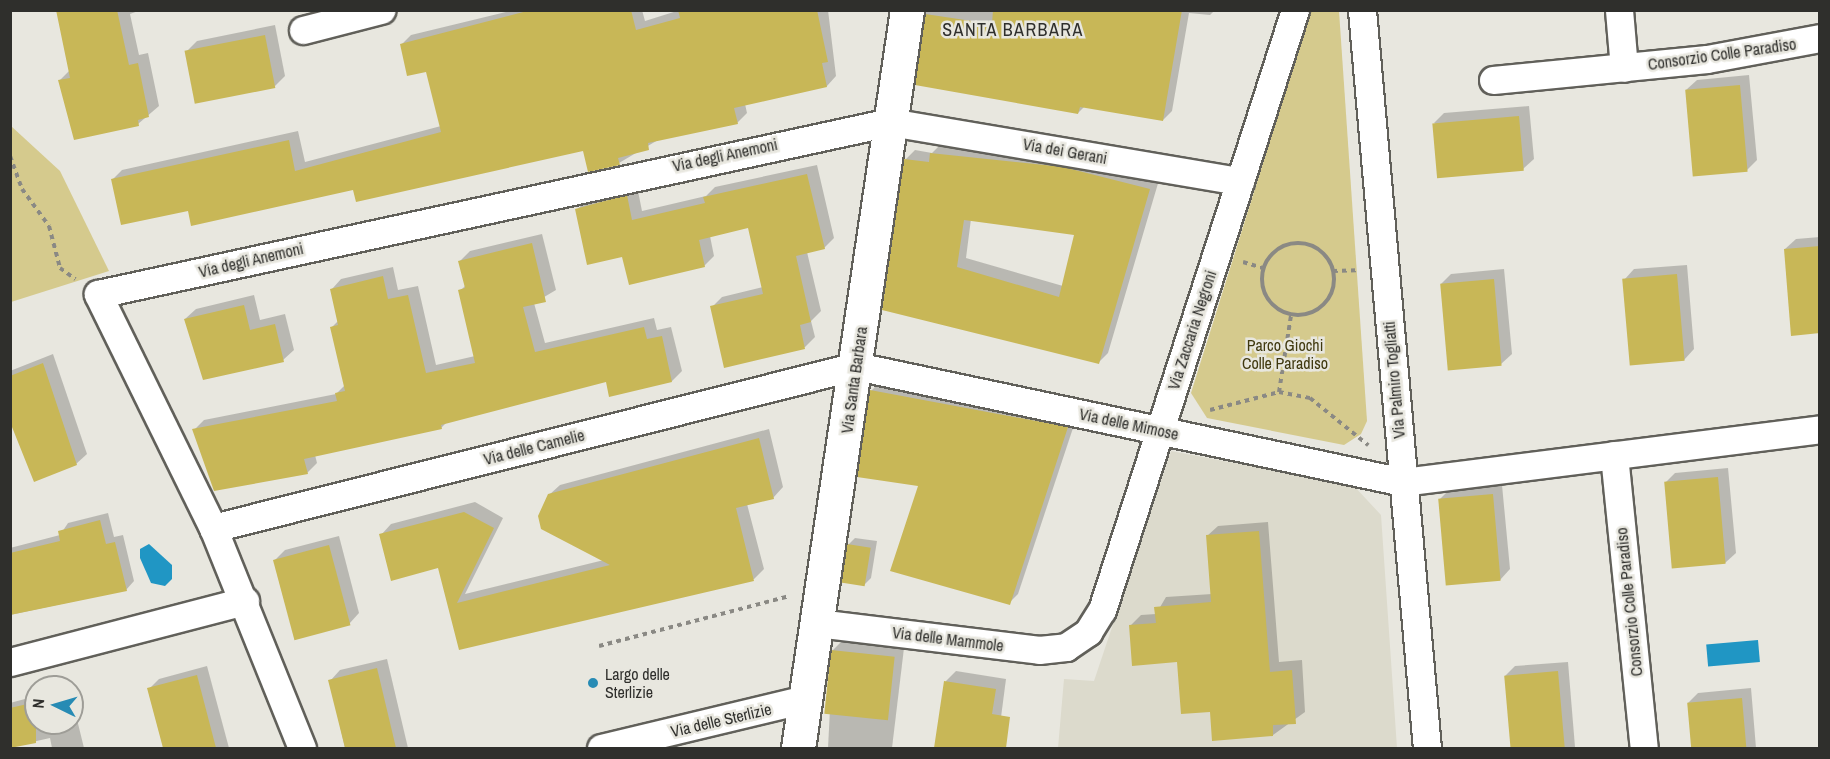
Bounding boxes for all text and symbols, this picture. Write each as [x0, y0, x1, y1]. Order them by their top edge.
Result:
district label: SANTA BARBARA [942, 19, 1084, 41]
street label: Consorzio Colle Paradiso [1647, 34, 1797, 74]
street label: Via degli Anemoni [670, 134, 780, 176]
street label: Via dei Gerani [1021, 134, 1109, 168]
street label: Via degli Anemoni [196, 239, 306, 281]
street label: Via Zaccaria Negroni [1164, 268, 1220, 392]
street label: Via Palmiro Togliatti [1379, 320, 1409, 440]
street label: Via Santa Barbara [837, 325, 871, 435]
park label: Parco Giochi Colle Paradiso [1242, 335, 1328, 373]
street label: Via delle Mimose [1078, 404, 1180, 444]
street label: Via delle Camelie [482, 425, 586, 469]
street label: Consorzio Colle Paradiso [1612, 527, 1646, 677]
street label: Via delle Mammole [891, 623, 1005, 655]
place label: Largo delle Sterlizie [605, 664, 670, 702]
north arrow [24, 675, 84, 735]
marker: Largo delle Sterlizie [586, 676, 600, 690]
text: N [27, 698, 49, 709]
street label: Via delle Sterlizie [669, 699, 773, 741]

